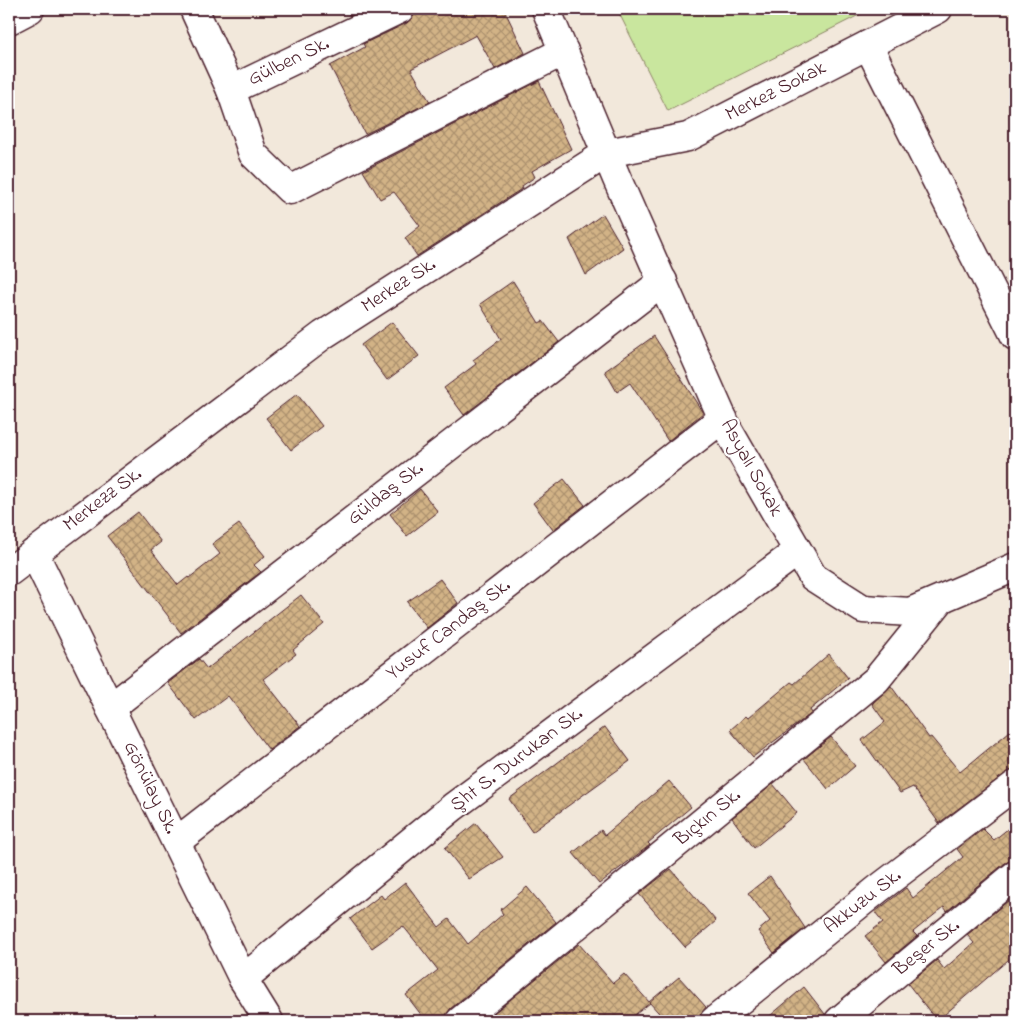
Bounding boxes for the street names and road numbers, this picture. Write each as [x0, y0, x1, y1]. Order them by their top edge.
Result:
street label: Gülben Sk. [243, 30, 335, 94]
street label: Merkez Sokak [721, 54, 832, 130]
street label: Merkez Sk. [356, 251, 442, 321]
street label: Asyalı Sokak [712, 414, 790, 522]
street label: Güldaş Sk. [342, 455, 430, 533]
street label: Merkezz Sk. [57, 461, 149, 539]
street label: Yusuf Candaş Sk. [381, 572, 517, 688]
street label: Şht S. Durukan Sk. [444, 700, 590, 820]
street label: Gönülay Sk. [115, 737, 185, 839]
street label: Bıçkın Sk. [667, 782, 748, 855]
street label: Akkuzu Sk. [818, 862, 908, 942]
street label: Beşer Sk. [887, 912, 967, 985]

